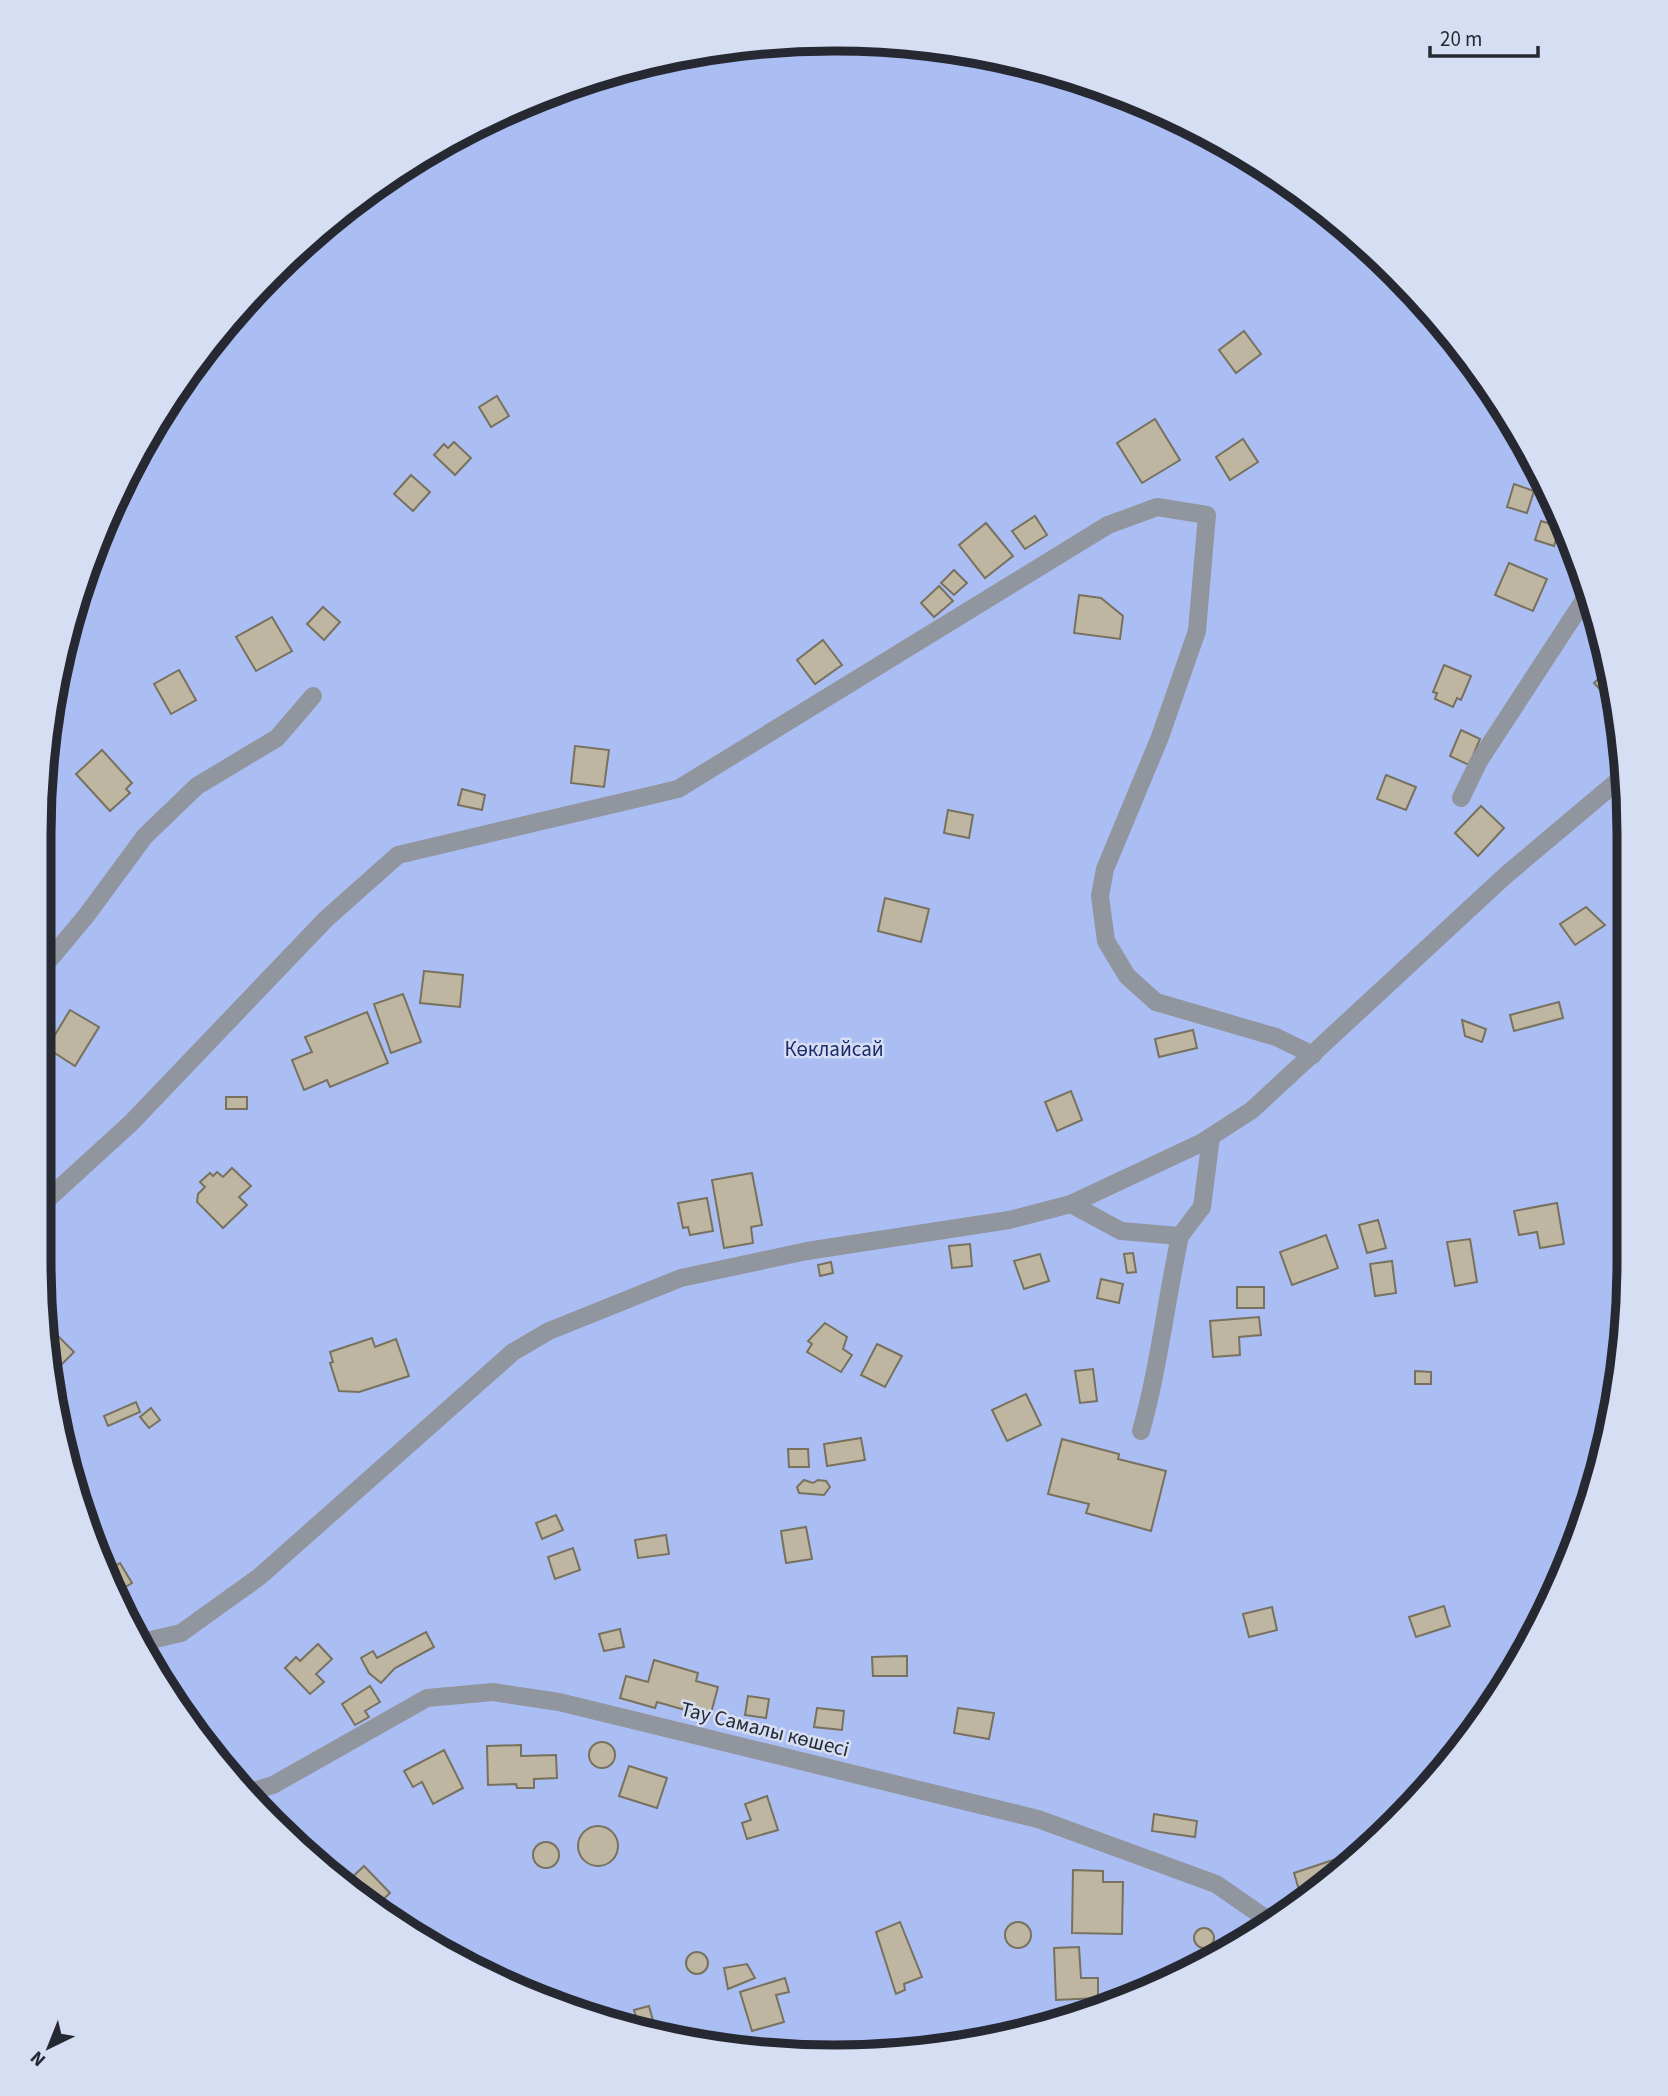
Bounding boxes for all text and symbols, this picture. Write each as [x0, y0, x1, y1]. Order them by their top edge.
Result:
scale bar [1430, 14, 1538, 58]
text: 20 m [1440, 24, 1482, 54]
park label: Көклайсай [784, 1034, 884, 1064]
street label: Тау Самалы көшесі [678, 1694, 852, 1764]
north arrow [14, 2012, 84, 2082]
text: N [25, 2044, 52, 2073]

